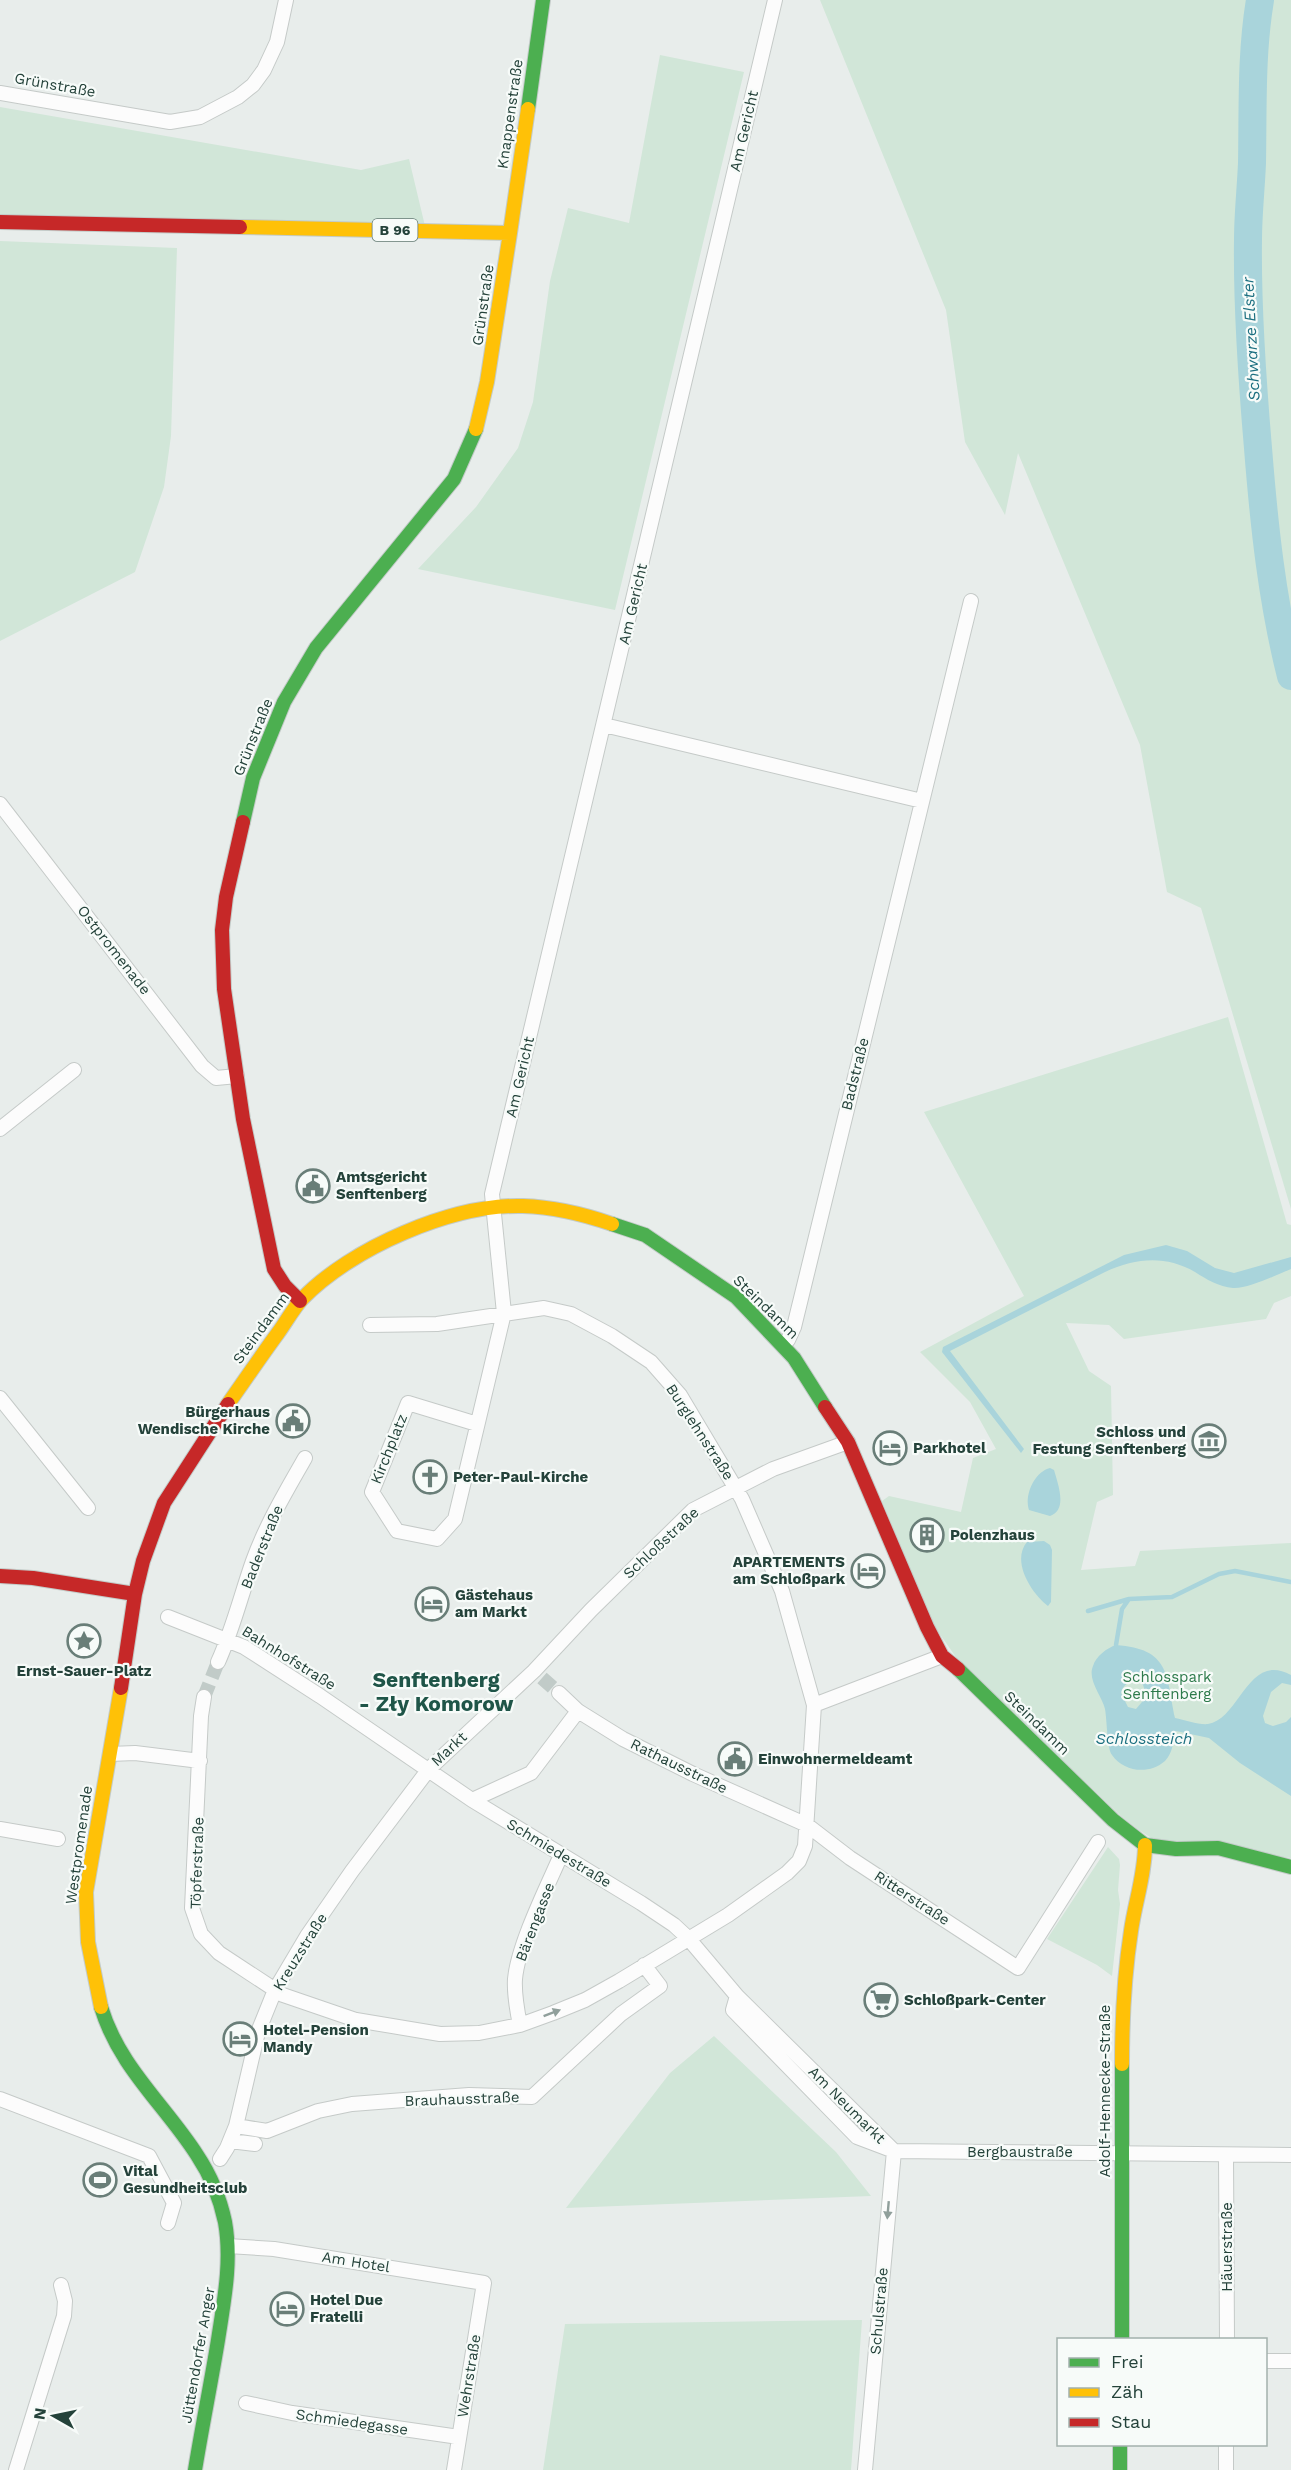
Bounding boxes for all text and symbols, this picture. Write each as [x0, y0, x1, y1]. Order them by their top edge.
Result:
street label: Knappenstraße [493, 58, 527, 170]
street label: Grünstraße [13, 69, 97, 101]
street label: Am Gericht [726, 88, 762, 173]
road number: B 96 [372, 219, 418, 241]
street label: Grünstraße [468, 263, 498, 347]
water label: Schwarze Elster [1238, 276, 1264, 401]
street label: Am Gericht [615, 561, 651, 646]
street label: Grünstraße [229, 696, 277, 778]
street label: Ostpromenade [74, 902, 154, 998]
street label: Am Gericht [502, 1034, 538, 1119]
street label: Badstraße [837, 1036, 873, 1112]
public building icon: Amtsgericht Senftenberg [295, 1168, 331, 1204]
place label: Amtsgericht Senftenberg [336, 1168, 427, 1203]
street label: Steindamm [729, 1271, 803, 1343]
street label: Steindamm [229, 1289, 293, 1367]
street label: Burglehnstraße [662, 1381, 738, 1483]
place label: Bürgerhaus Wendische Kirche [138, 1403, 270, 1438]
public building icon: Bürgerhaus Wendische Kirche [275, 1403, 311, 1439]
street label: Kirchplatz [367, 1411, 411, 1487]
place label: Schloss und Festung Senftenberg [1032, 1423, 1187, 1458]
museum icon: Schloss und Festung Senftenberg [1191, 1423, 1227, 1459]
hotel icon: Parkhotel [872, 1430, 908, 1466]
place label: Parkhotel [913, 1439, 986, 1457]
church icon: Peter-Paul-Kirche [412, 1459, 448, 1495]
place label: Peter-Paul-Kirche [453, 1468, 588, 1486]
street label: Baderstraße [237, 1503, 287, 1591]
street label: Schloßstraße [620, 1503, 702, 1583]
building icon: Polenzhaus [909, 1517, 945, 1553]
place label: Polenzhaus [950, 1526, 1035, 1544]
place label: APARTEMENTS am Schloßpark [733, 1553, 846, 1588]
hotel icon: APARTEMENTS am Schloßpark [850, 1553, 886, 1589]
hotel icon: Gästehaus am Markt [414, 1586, 450, 1622]
place label: Gästehaus am Markt [455, 1586, 533, 1621]
street label: Bahnhofstraße [239, 1622, 339, 1694]
place icon: Ernst-Sauer-Platz [66, 1623, 102, 1659]
place label: Ernst-Sauer-Platz [17, 1662, 152, 1680]
district label: Senftenberg - Zły Komorow [359, 1667, 513, 1716]
park label: Schlosspark Senftenberg [1122, 1668, 1212, 1703]
street label: Steindamm [1000, 1687, 1074, 1759]
street label: Markt [427, 1728, 471, 1770]
water label: Schlossteich [1096, 1729, 1192, 1748]
street label: Rathausstraße [627, 1735, 731, 1797]
public building icon: Einwohnermeldeamt [717, 1741, 753, 1777]
place label: Einwohnermeldeamt [758, 1750, 913, 1768]
street label: Westpromenade [62, 1784, 96, 1906]
street label: Schmiedestraße [503, 1815, 615, 1891]
street label: Töpferstraße [186, 1817, 208, 1909]
street label: Ritterstraße [871, 1867, 953, 1929]
street label: Bärengasse [512, 1880, 558, 1964]
street label: Kreuzstraße [269, 1910, 331, 1994]
supermarket icon: Schloßpark-Center [863, 1982, 899, 2018]
place label: Schloßpark-Center [904, 1991, 1046, 2009]
street label: Adolf-Hennecke-Straße [1096, 2005, 1114, 2177]
one-way arrow [544, 2008, 562, 2018]
hotel icon: Hotel-Pension Mandy [222, 2021, 258, 2057]
place label: Hotel-Pension Mandy [263, 2021, 369, 2056]
street label: Am Neumarkt [805, 2063, 890, 2148]
street label: Brauhausstraße [404, 2088, 520, 2110]
street label: Bergbaustraße [967, 2143, 1073, 2161]
sports icon: Vital Gesundheitsclub [82, 2162, 118, 2198]
place label: Vital Gesundheitsclub [123, 2162, 247, 2197]
one-way arrow [883, 2200, 893, 2219]
street label: Häuerstraße [1218, 2202, 1236, 2292]
street label: Am Hotel [321, 2248, 392, 2276]
street label: Schulstraße [866, 2267, 892, 2355]
street label: Jüttendorfer Anger [177, 2285, 219, 2425]
hotel icon: Hotel Due Fratelli [269, 2291, 305, 2327]
place label: Hotel Due Fratelli [310, 2291, 383, 2326]
street label: Wehrstraße [454, 2333, 484, 2419]
legend [1057, 2338, 1267, 2446]
text: Frei [1111, 2351, 1143, 2372]
text: Zäh [1111, 2381, 1144, 2402]
north arrow [24, 2386, 84, 2446]
street label: Schmiedegasse [295, 2405, 409, 2439]
text: N [29, 2406, 50, 2421]
text: Stau [1111, 2411, 1151, 2432]

